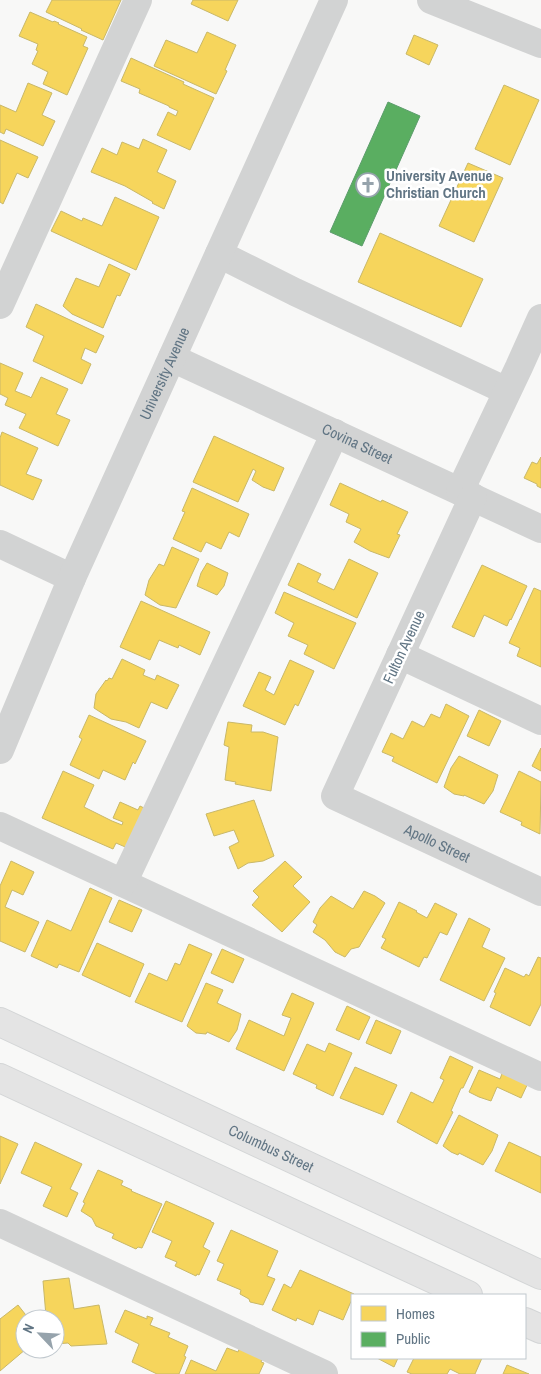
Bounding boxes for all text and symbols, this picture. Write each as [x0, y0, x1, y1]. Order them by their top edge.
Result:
place label: University Avenue Christian Church [386, 165, 493, 203]
church icon: University Avenue Christian Church [355, 172, 381, 198]
street label: University Avenue [134, 323, 194, 423]
street label: Covina Street [319, 418, 396, 469]
street label: Fulton Avenue [377, 607, 430, 687]
street label: Apollo Street [400, 818, 474, 868]
street label: Columbus Street [225, 1119, 318, 1177]
legend [351, 1294, 526, 1359]
text: Homes [396, 1303, 435, 1324]
north arrow [15, 1309, 65, 1359]
text: N [18, 1321, 38, 1336]
text: Public [396, 1328, 430, 1349]

